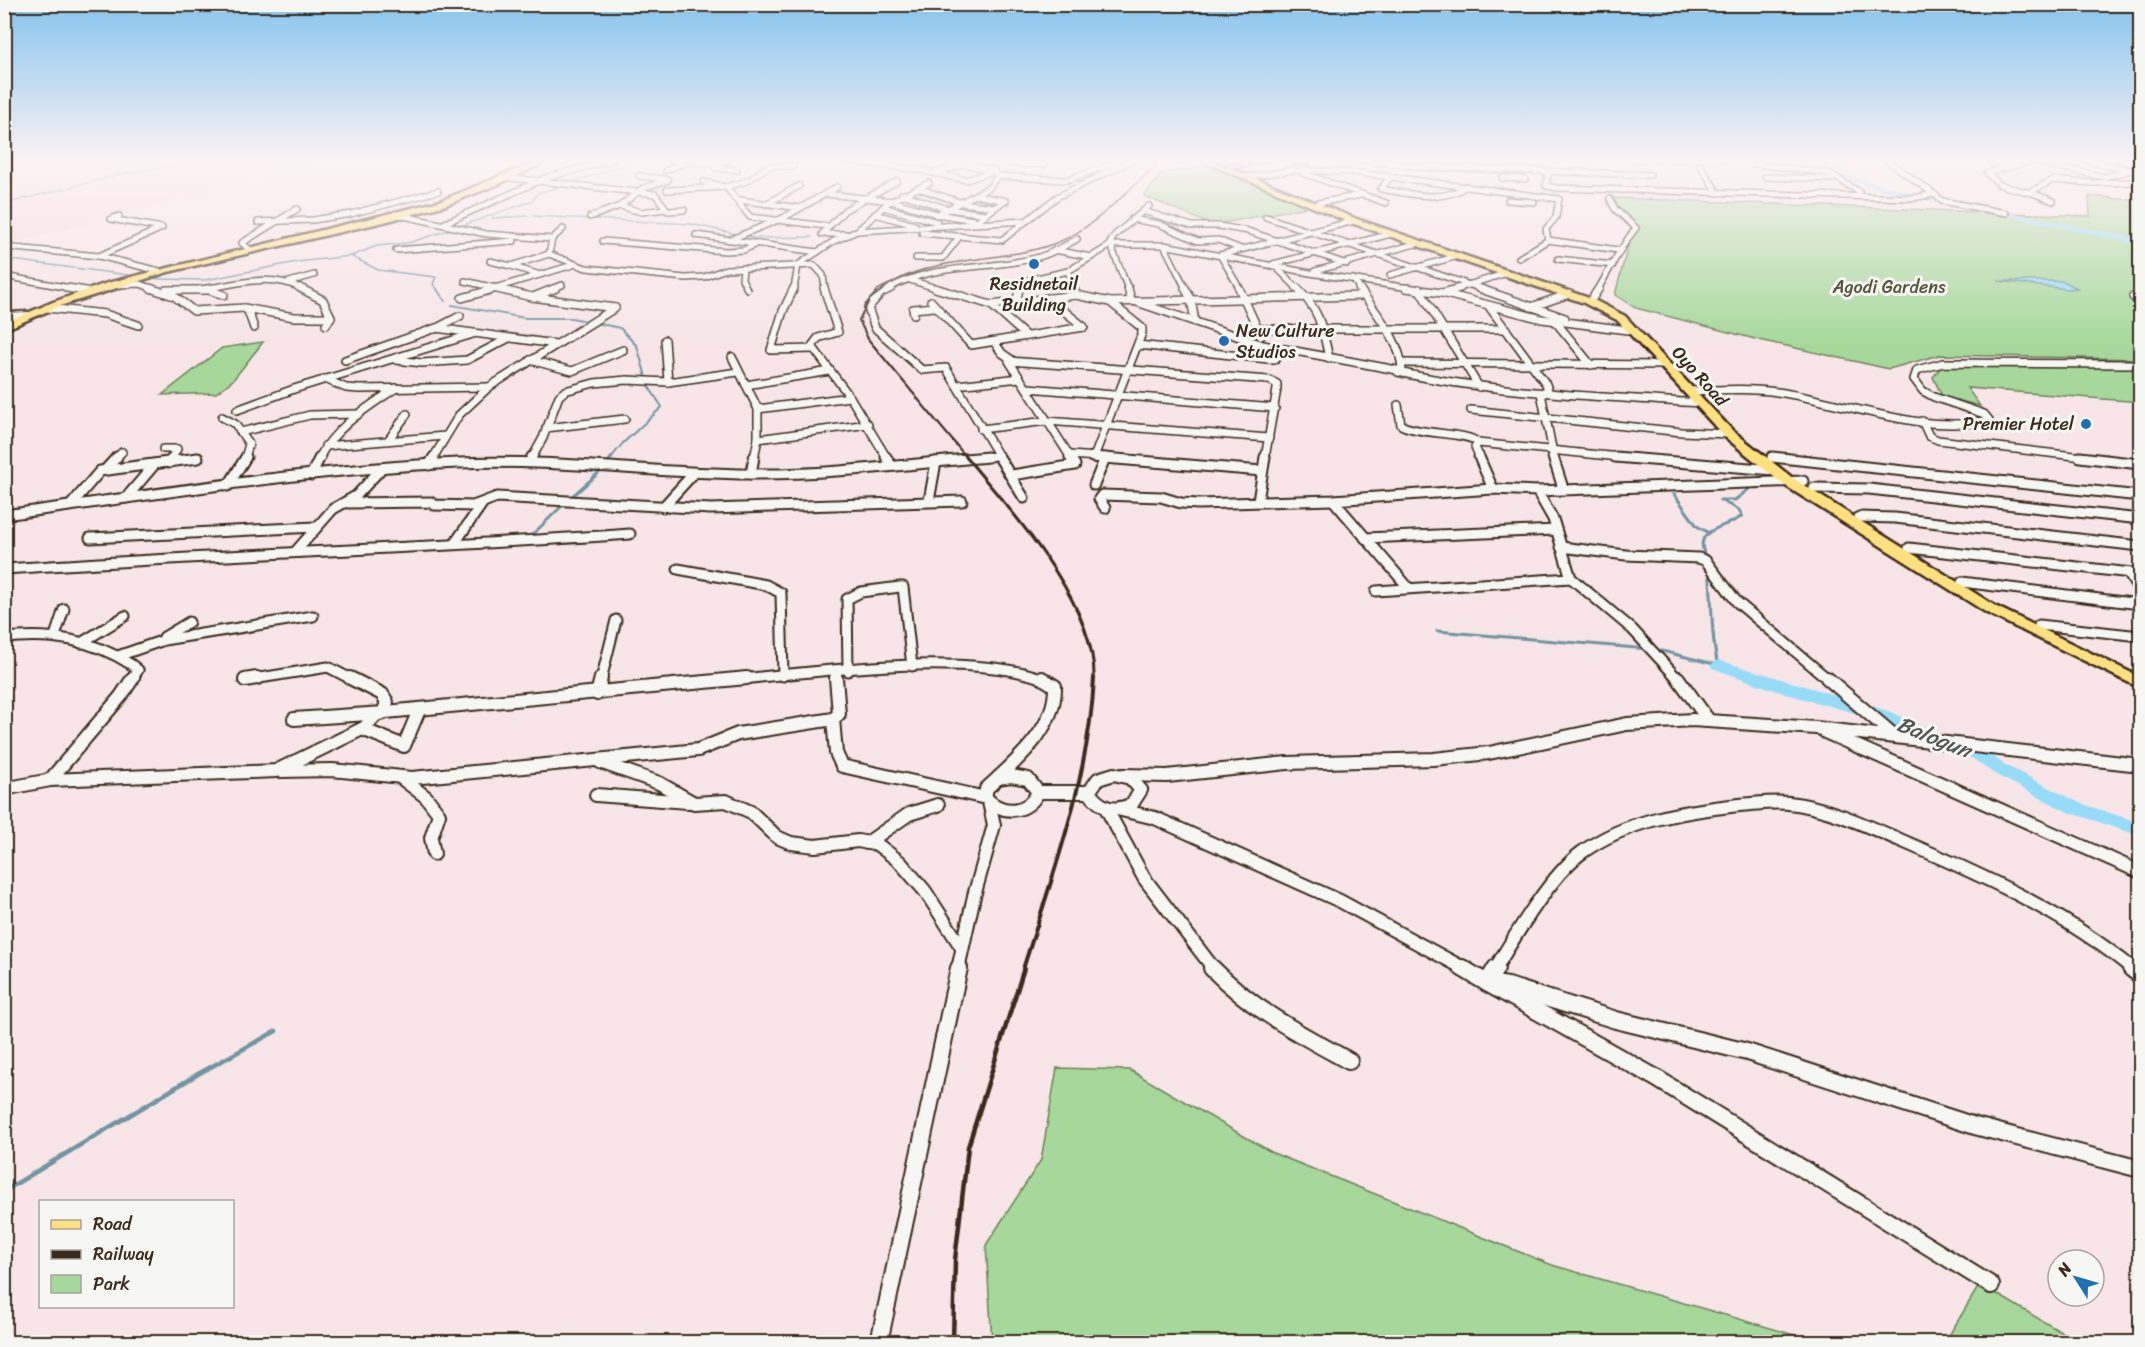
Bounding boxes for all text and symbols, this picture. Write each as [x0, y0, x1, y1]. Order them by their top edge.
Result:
marker: Residnetail Building [1027, 257, 1041, 271]
place label: Residnetail Building [990, 268, 1079, 321]
park label: Agodi Gardens [1832, 271, 1946, 303]
place label: New Culture Studios [1236, 315, 1334, 368]
marker: New Culture Studios [1217, 334, 1231, 348]
street label: Oyo Road [1664, 338, 1737, 415]
place label: Premier Hotel [1963, 408, 2075, 440]
marker: Premier Hotel [2079, 417, 2093, 431]
water label: Balogun [1891, 704, 1979, 770]
legend [39, 1200, 234, 1308]
text: Road [93, 1208, 133, 1240]
text: Railway [93, 1238, 155, 1270]
north arrow [2046, 1248, 2106, 1308]
text: N [2049, 1255, 2080, 1283]
text: Park [93, 1268, 130, 1300]

